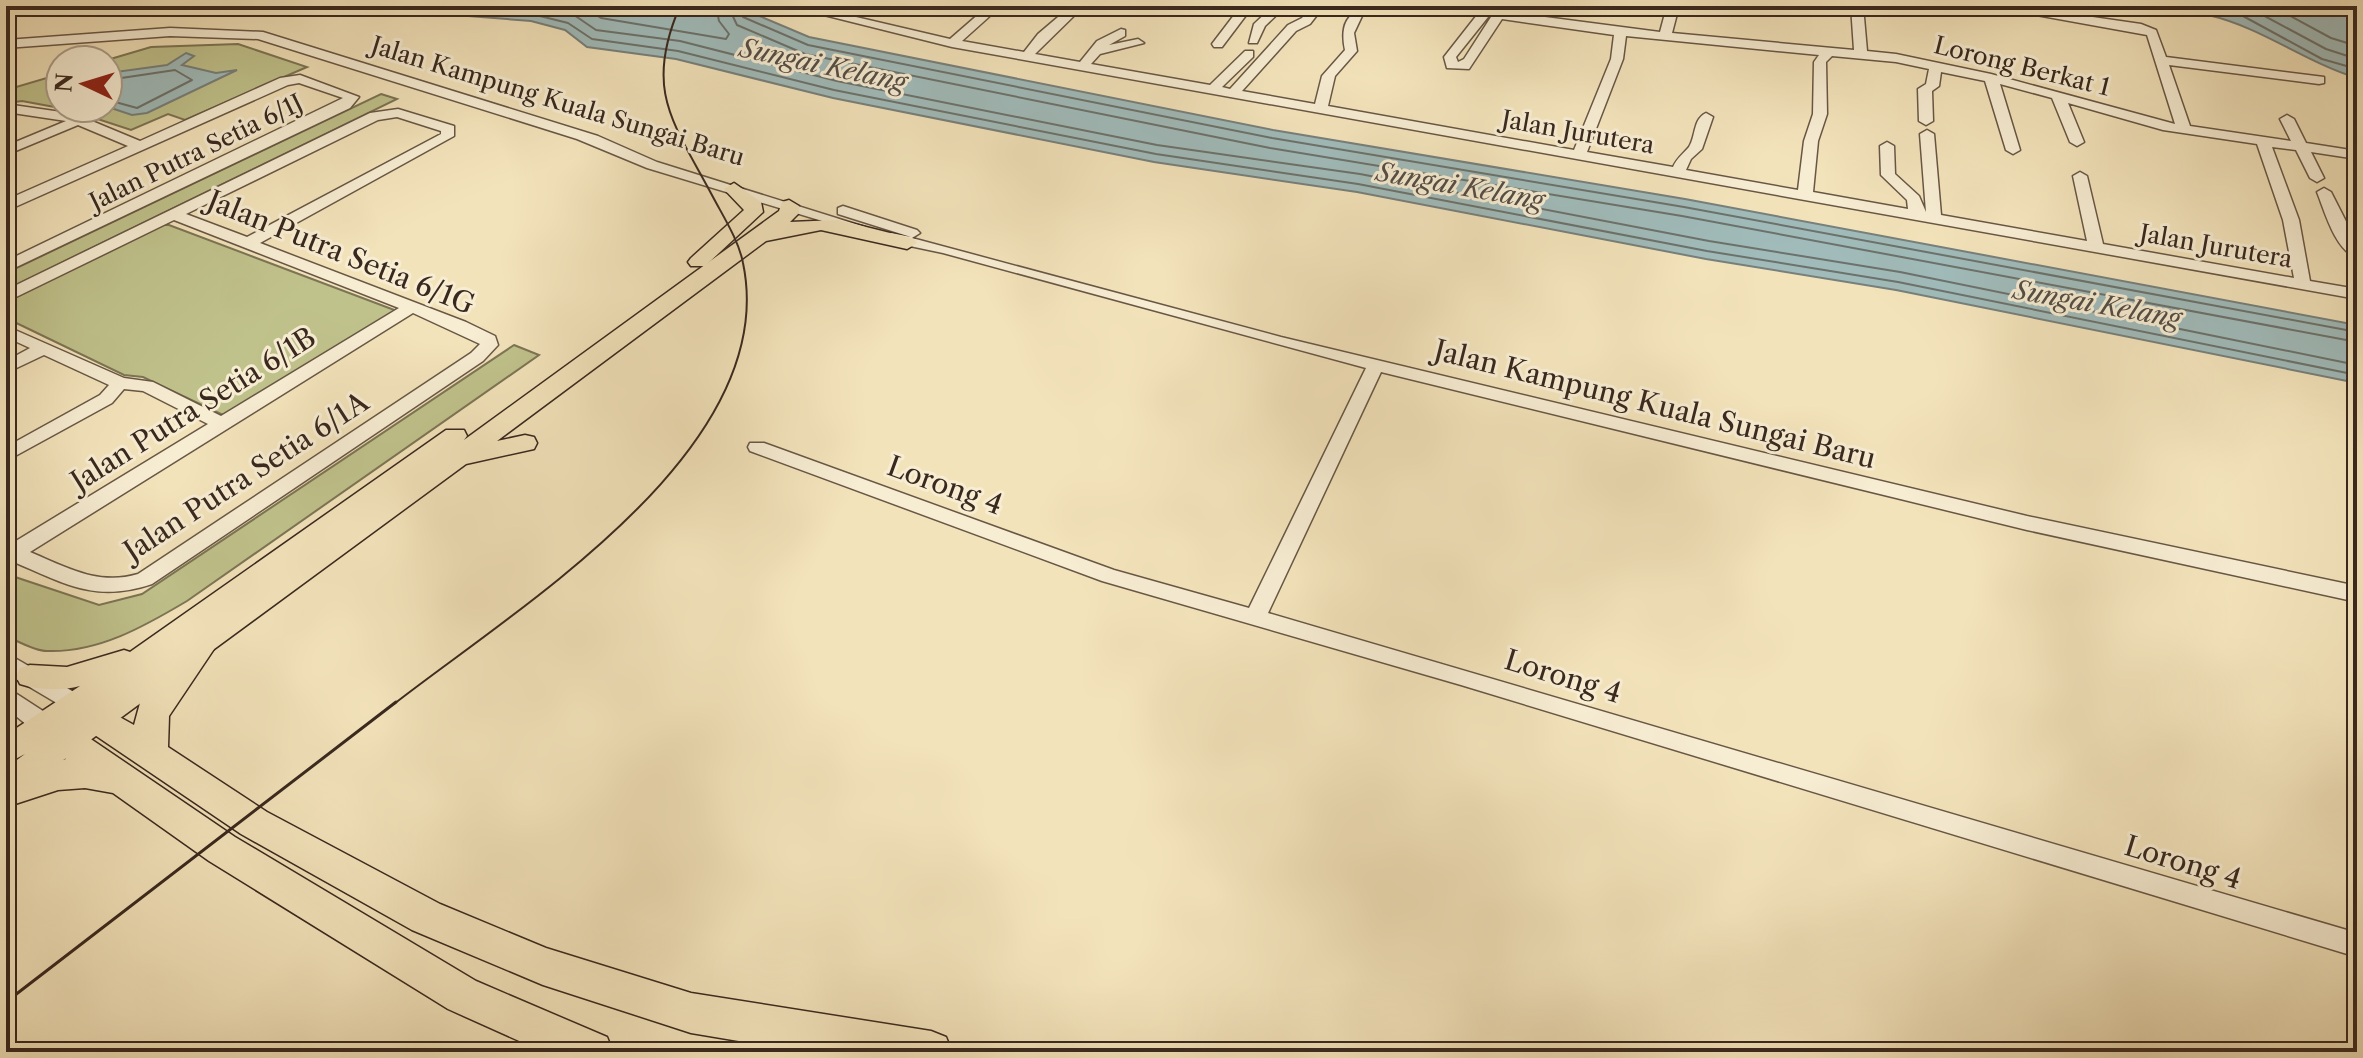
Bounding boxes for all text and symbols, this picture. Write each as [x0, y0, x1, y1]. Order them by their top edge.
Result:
street label: Jalan Kampung Kuala Sungai Baru [364, 29, 748, 172]
street label: Lorong Berkat 1 [1931, 30, 2113, 102]
water label: Sungai Kelang [735, 31, 912, 99]
north arrow [44, 44, 124, 124]
text: N [50, 72, 79, 93]
street label: Jalan Putra Setia 6/1J [81, 88, 307, 218]
street label: Jalan Jurutera [1495, 104, 1657, 160]
water label: Sungai Kelang [1372, 155, 1549, 217]
street label: Jalan Putra Setia 6/1G [199, 181, 479, 321]
street label: Jalan Jurutera [2133, 218, 2295, 274]
water label: Sungai Kelang [2009, 273, 2186, 335]
street label: Jalan Putra Setia 6/1B [61, 320, 322, 500]
street label: Jalan Kampung Kuala Sungai Baru [1427, 332, 1879, 475]
street label: Jalan Putra Setia 6/1A [114, 384, 376, 570]
street label: Lorong 4 [883, 448, 1007, 522]
street label: Lorong 4 [1501, 642, 1625, 710]
street label: Lorong 4 [2121, 828, 2245, 896]

